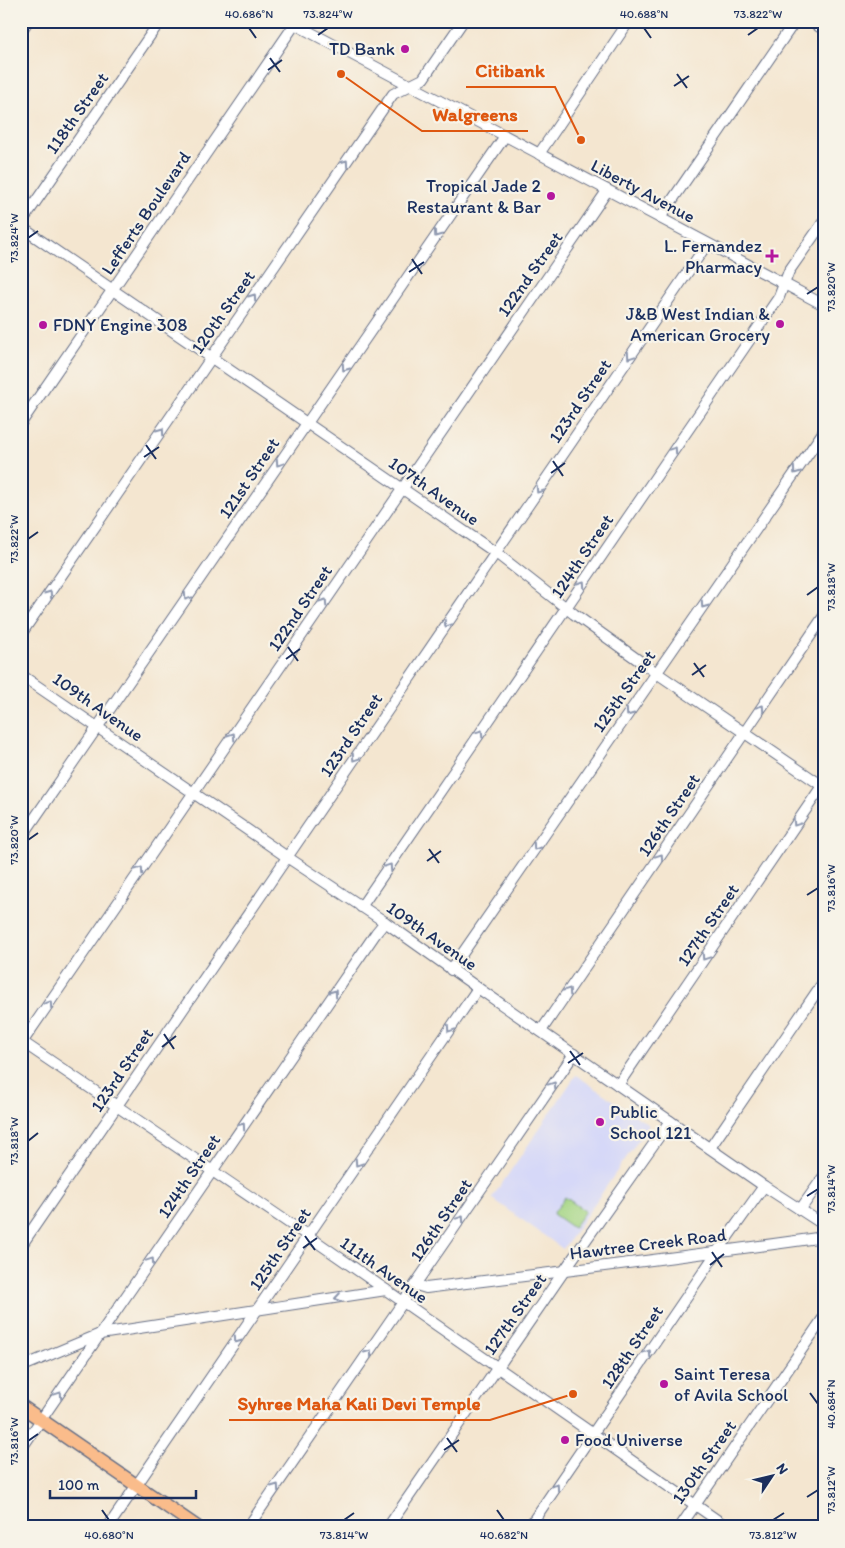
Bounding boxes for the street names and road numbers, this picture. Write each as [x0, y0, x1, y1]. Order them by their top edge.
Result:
street label: 118th Street [41, 68, 113, 158]
street label: Lefferts Boulevard [96, 147, 196, 279]
street label: Liberty Avenue [587, 154, 699, 228]
street label: 122nd Street [493, 227, 568, 321]
street label: 120th Street [186, 266, 260, 358]
street label: 123rd Street [544, 355, 616, 447]
street label: 121st Street [214, 433, 284, 523]
street label: 107th Avenue [384, 452, 484, 530]
street label: 124th Street [546, 510, 618, 602]
street label: 122nd Street [263, 561, 337, 655]
street label: 125th Street [588, 645, 660, 736]
street label: 109th Avenue [48, 668, 148, 746]
street label: 123rd Street [315, 689, 387, 781]
street label: 126th Street [633, 769, 705, 861]
street label: 127th Street [672, 879, 744, 970]
street label: 109th Avenue [382, 897, 482, 975]
street label: 123rd Street [86, 1024, 158, 1116]
street label: 124th Street [153, 1130, 225, 1222]
street label: 126th Street [405, 1174, 477, 1266]
street label: 125th Street [244, 1203, 316, 1295]
street label: Hawtree Creek Road [568, 1223, 728, 1265]
street label: 111th Avenue [336, 1232, 432, 1308]
street label: 127th Street [479, 1269, 551, 1359]
street label: 128th Street [596, 1301, 668, 1393]
street label: 130th Street [667, 1416, 741, 1508]

